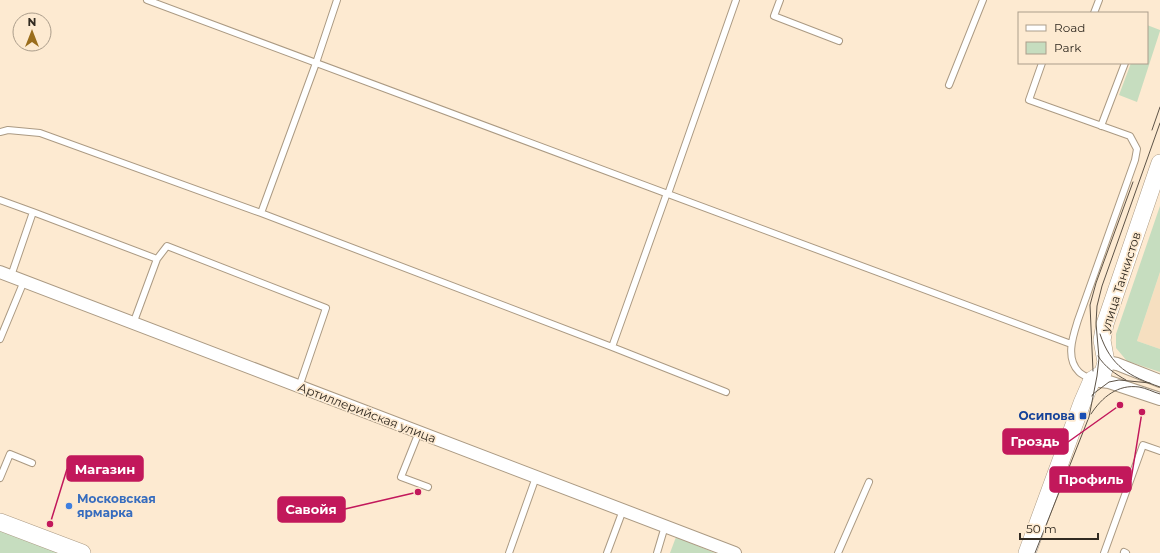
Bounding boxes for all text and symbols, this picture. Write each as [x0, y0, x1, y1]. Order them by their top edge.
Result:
north arrow [12, 12, 52, 52]
legend [1018, 12, 1148, 64]
text: N [28, 15, 36, 29]
text: Road [1054, 20, 1085, 35]
text: Park [1054, 40, 1082, 55]
street label: улица Танкистов [1097, 230, 1144, 335]
street label: Артиллерийская улица [296, 379, 438, 446]
place label: Осипова [1018, 408, 1075, 423]
marker: Осипова [1078, 411, 1088, 421]
callout: Гроздь [1003, 429, 1068, 454]
text: Гроздь [1011, 433, 1060, 449]
callout: Магазин [67, 456, 143, 481]
text: Магазин [75, 461, 135, 477]
callout: Профиль [1050, 467, 1131, 492]
text: Профиль [1059, 471, 1124, 487]
place label: Московская ярмарка [77, 491, 156, 520]
callout: Савойя [278, 497, 345, 522]
marker: Московская ярмарка [64, 501, 74, 511]
text: Савойя [285, 501, 337, 517]
scale bar [1020, 515, 1098, 541]
text: 50 m [1026, 521, 1057, 536]

